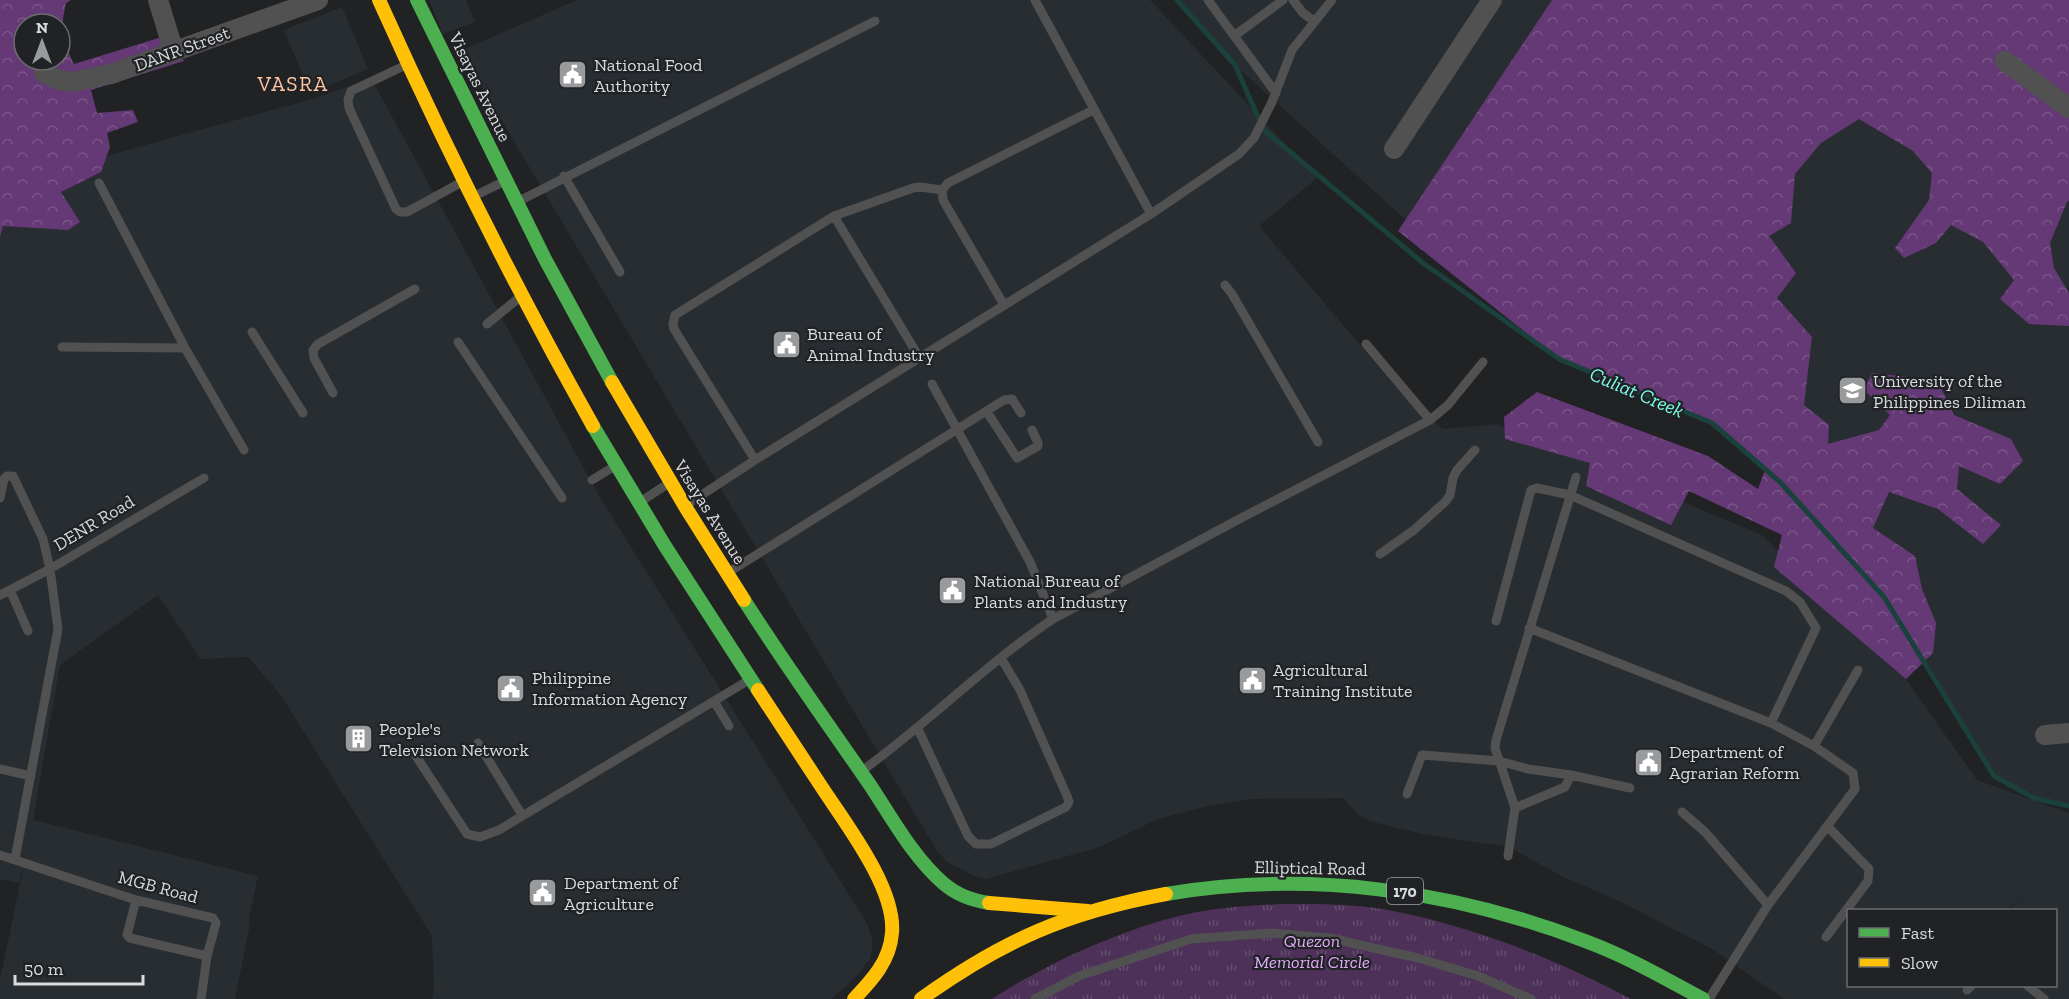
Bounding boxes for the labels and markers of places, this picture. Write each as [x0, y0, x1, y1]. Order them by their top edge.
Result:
place label: National Food Authority [594, 54, 703, 97]
public building icon: National Food Authority [557, 59, 589, 91]
place label: Bureau of Animal Industry [807, 323, 935, 366]
public building icon: Bureau of Animal Industry [770, 328, 802, 360]
place label: University of the Philippines Diliman [1873, 370, 2027, 413]
school or university icon: University of the Philippines Diliman [1836, 375, 1868, 407]
place label: National Bureau of Plants and Industry [974, 570, 1128, 613]
public building icon: National Bureau of Plants and Industry [937, 575, 969, 607]
place label: Agricultural Training Institute [1273, 659, 1412, 702]
public building icon: Agricultural Training Institute [1236, 664, 1268, 696]
place label: Philippine Information Agency [532, 667, 688, 710]
public building icon: Philippine Information Agency [495, 672, 527, 704]
place label: People's Television Network [379, 718, 529, 761]
building icon: People's Television Network [342, 723, 374, 755]
place label: Department of Agrarian Reform [1669, 741, 1800, 784]
public building icon: Department of Agrarian Reform [1632, 746, 1664, 778]
place label: Department of Agriculture [564, 872, 679, 915]
public building icon: Department of Agriculture [527, 877, 559, 909]

